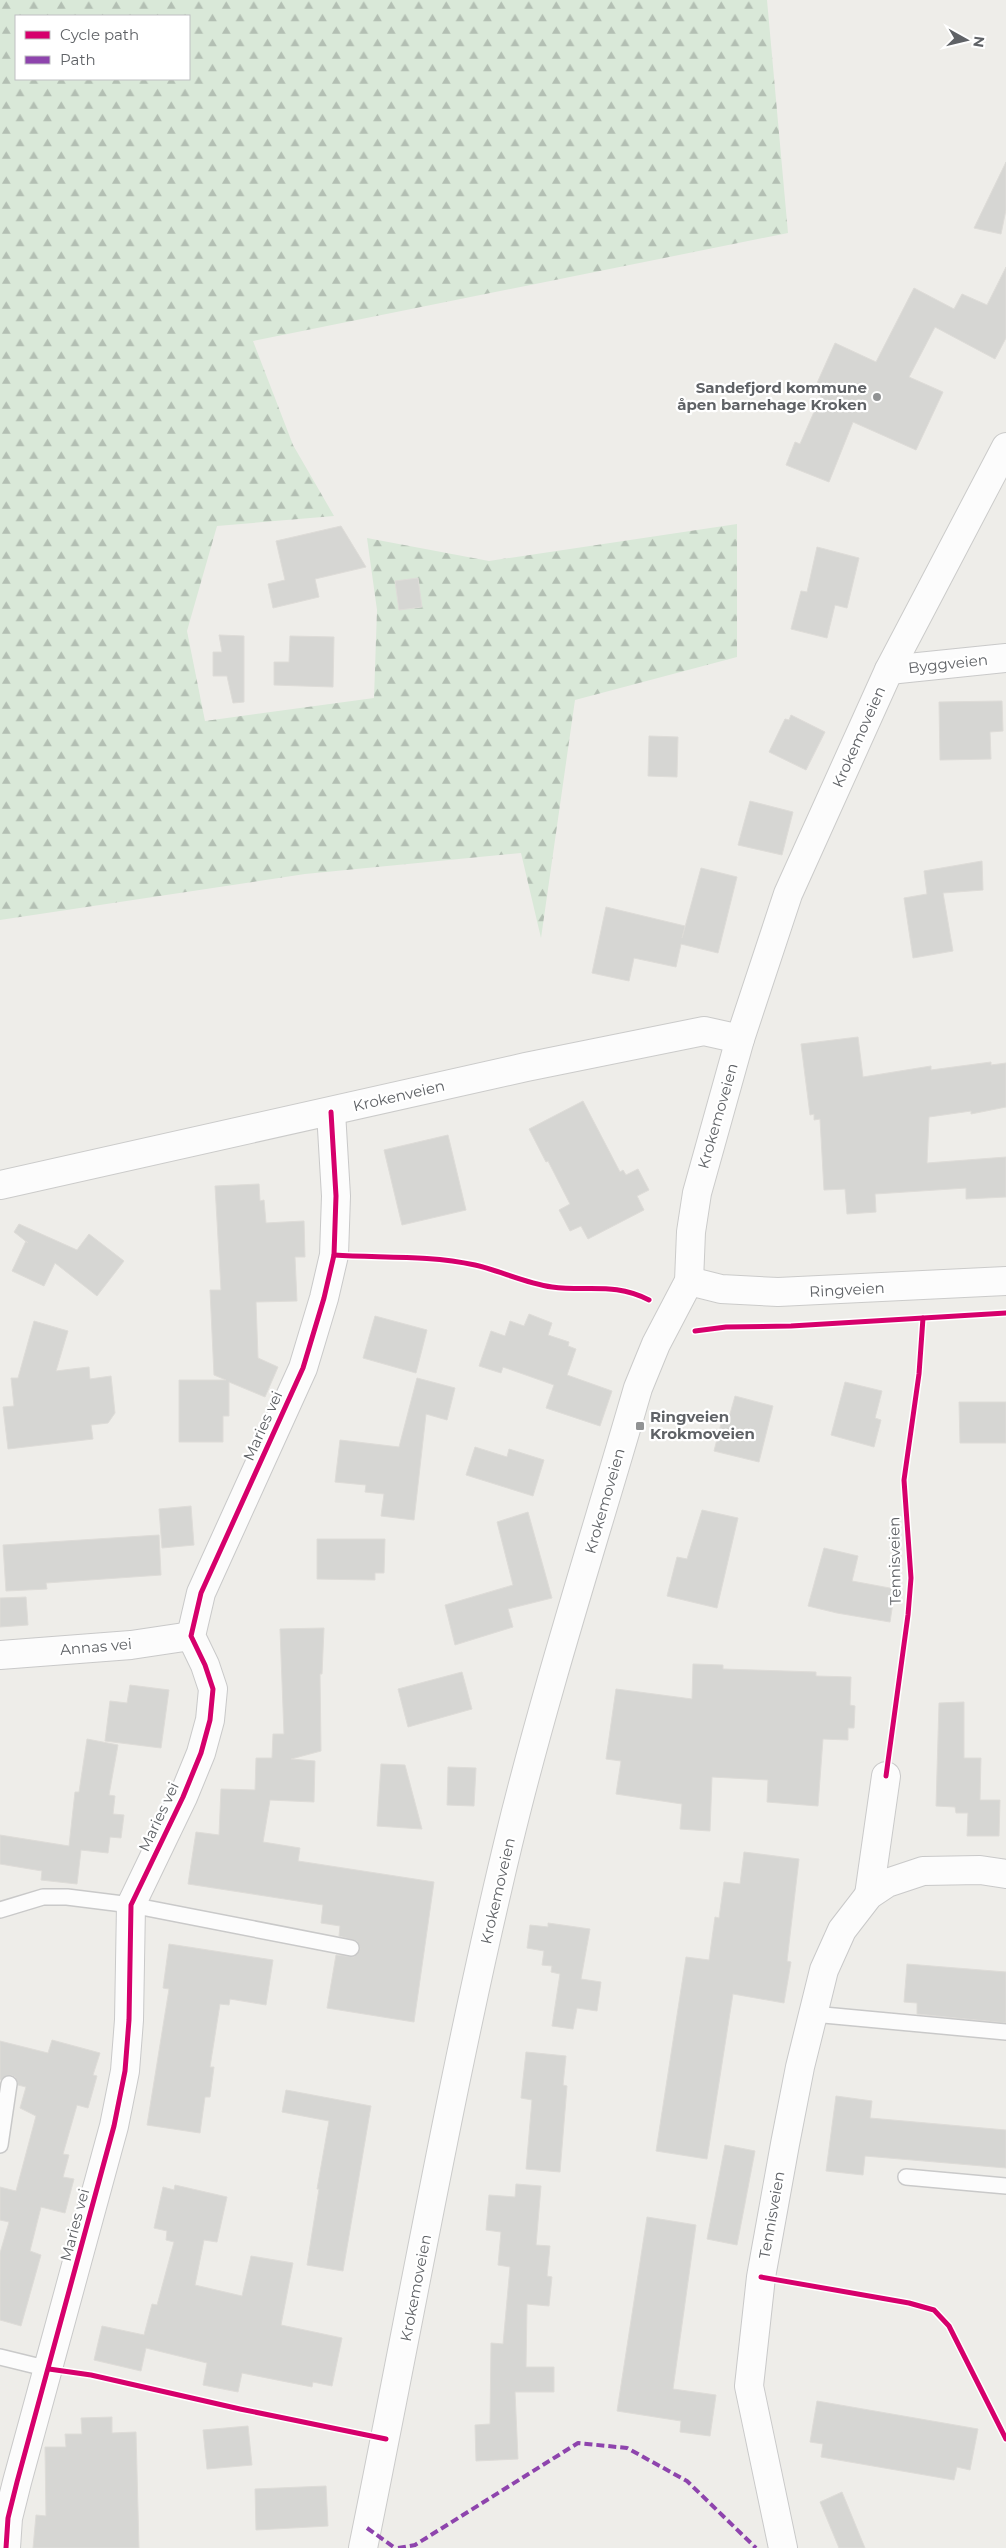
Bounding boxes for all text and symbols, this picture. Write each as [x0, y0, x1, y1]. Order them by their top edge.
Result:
legend [15, 15, 190, 80]
north arrow [941, 15, 991, 65]
text: Cycle path [60, 25, 139, 44]
text: N [969, 35, 989, 49]
text: Path [60, 50, 96, 69]
place label: Sandefjord kommune åpen barnehage Kroken [677, 378, 867, 414]
marker: Sandefjord kommune åpen barnehage Kroken [871, 391, 883, 403]
street label: Byggveien [907, 650, 989, 677]
street label: Krokemoveien [828, 683, 889, 790]
street label: Krokemoveien [693, 1061, 742, 1171]
street label: Krokenveien [351, 1076, 447, 1115]
street label: Ringveien [809, 1278, 885, 1301]
street label: Maries vei [239, 1388, 286, 1464]
place label: Ringveien Krokmoveien [650, 1407, 755, 1443]
marker: Ringveien Krokmoveien [634, 1420, 646, 1432]
street label: Krokemoveien [580, 1446, 629, 1556]
street label: Tennisveien [884, 1517, 905, 1605]
street label: Annas vei [59, 1634, 133, 1659]
street label: Maries vei [134, 1779, 183, 1855]
street label: Krokemoveien [476, 1836, 519, 1946]
street label: Tennisveien [754, 2170, 789, 2260]
street label: Maries vei [56, 2186, 93, 2263]
street label: Krokemoveien [396, 2233, 435, 2343]

